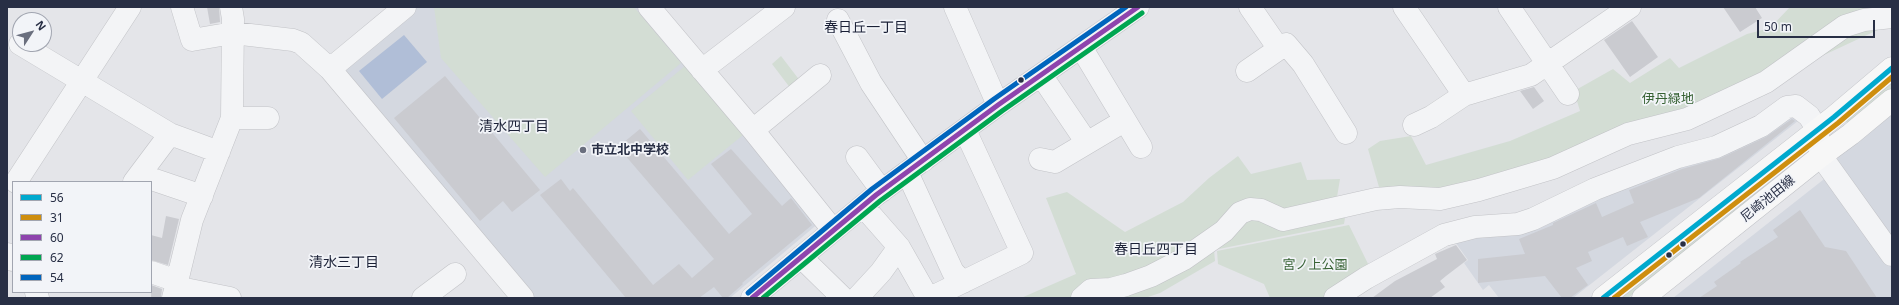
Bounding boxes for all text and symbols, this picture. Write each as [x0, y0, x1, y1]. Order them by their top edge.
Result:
north arrow [12, 12, 52, 52]
scale bar [1759, 12, 1877, 38]
text: N [33, 17, 50, 33]
text: 50 m [1764, 18, 1792, 35]
district label: 春日丘一丁目 [824, 20, 908, 36]
unlabelled marker [1016, 75, 1026, 85]
park label: 伊丹緑地 [1642, 91, 1694, 107]
district label: 清水四丁目 [479, 119, 549, 135]
place label: 市立北中学校 [591, 142, 669, 158]
marker: 市立北中学校 [578, 145, 588, 155]
street label: 尼崎池田線 [1738, 172, 1798, 226]
legend [12, 181, 152, 293]
text: 56 [50, 189, 64, 206]
text: 31 [50, 209, 64, 226]
text: 60 [50, 229, 64, 246]
unlabelled marker [1678, 239, 1688, 249]
district label: 春日丘四丁目 [1114, 242, 1198, 258]
text: 62 [50, 249, 64, 266]
unlabelled marker [1664, 250, 1674, 260]
district label: 清水三丁目 [309, 255, 379, 271]
park label: 宮ノ上公園 [1283, 257, 1347, 273]
text: 54 [50, 269, 64, 286]

